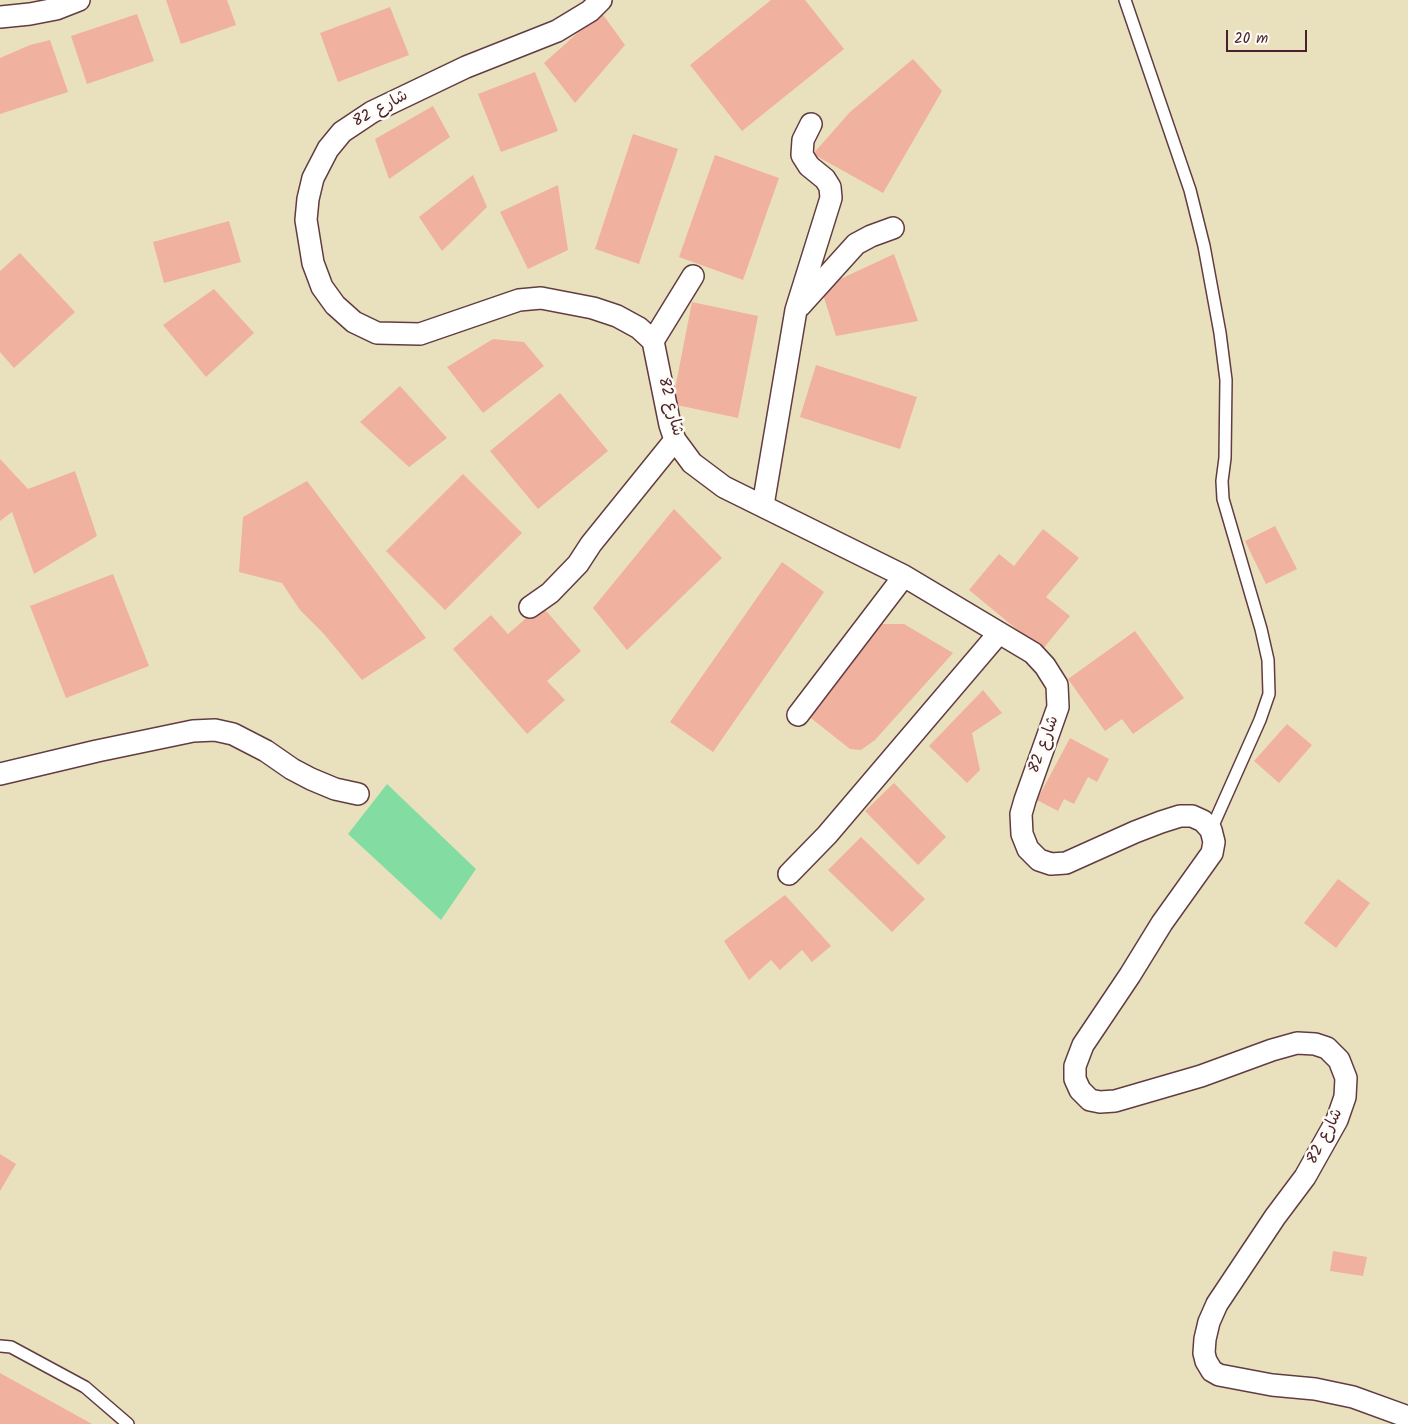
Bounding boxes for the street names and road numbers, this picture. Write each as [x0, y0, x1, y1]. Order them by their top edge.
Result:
street label: شارع 82 [350, 87, 412, 133]
street label: شارع 82 [652, 376, 686, 438]
street label: شارع 82 [1026, 714, 1064, 776]
street label: شارع 82 [1304, 1106, 1348, 1168]

